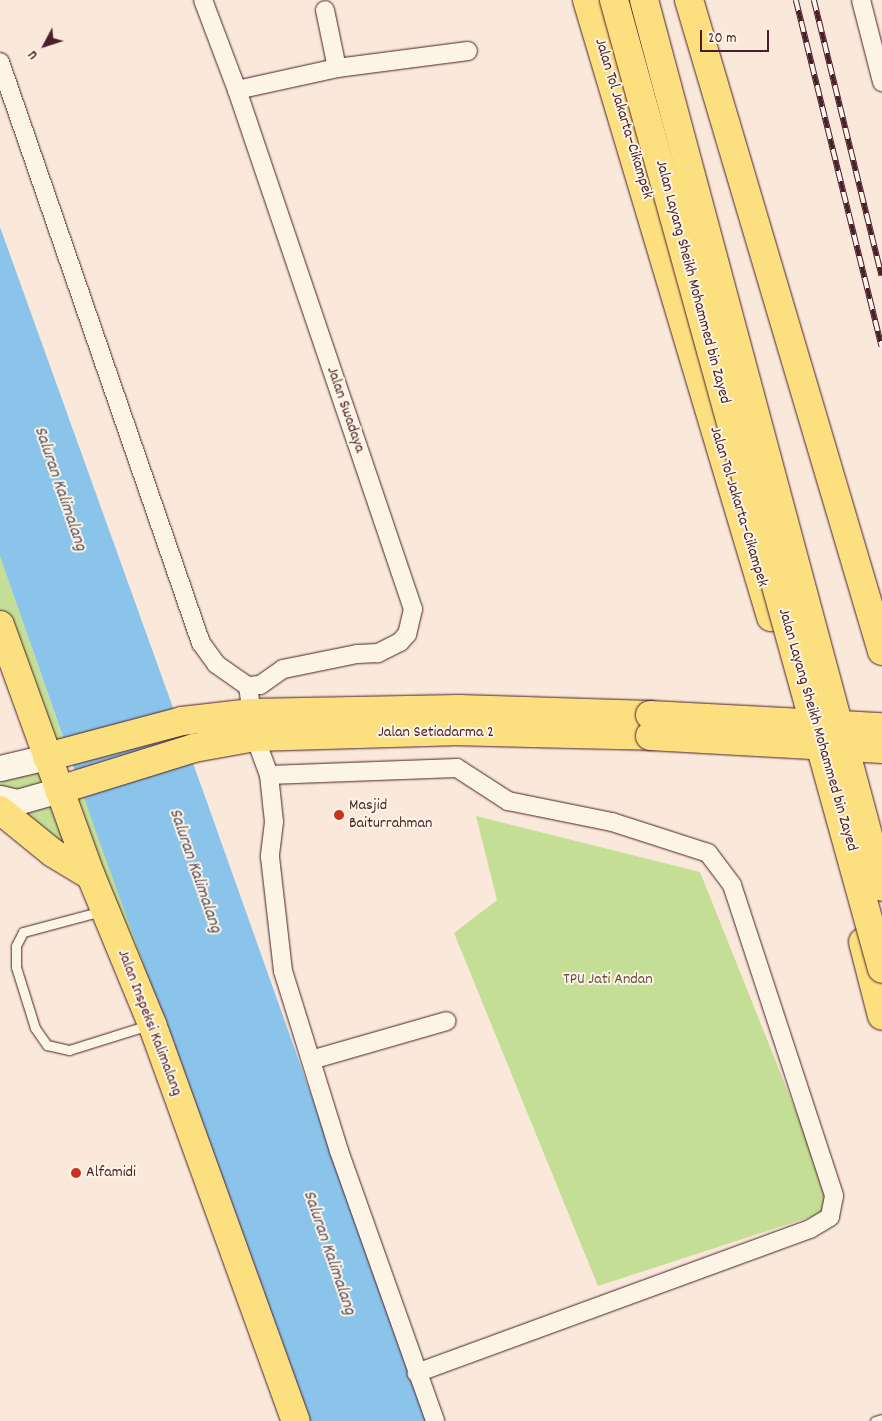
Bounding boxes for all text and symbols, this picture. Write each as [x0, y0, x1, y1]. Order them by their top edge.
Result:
north arrow [20, 20, 70, 70]
scale bar [702, 20, 771, 52]
text: 20 m [708, 28, 736, 50]
street label: Jalan Tol Jakarta–Cikampek [589, 36, 657, 202]
text: U [24, 46, 43, 64]
street label: Jalan Layang Sheikh Mohammed bin Zayed [650, 158, 734, 406]
street label: Jalan Swadaya [321, 365, 369, 455]
water label: Saluran Kalimalang [28, 424, 90, 554]
street label: Jalan Tol Jakarta–Cikampek [704, 424, 772, 590]
street label: Jalan Layang Sheikh Mohammed bin Zayed [773, 606, 861, 854]
street label: Jalan Setiadarma 2 [378, 723, 494, 743]
place label: Masjid Baiturrahman [349, 796, 432, 834]
water label: Saluran Kalimalang [163, 806, 225, 936]
marker: Masjid Baiturrahman [333, 809, 345, 821]
street label: Jalan Inspeksi Kalimalang [112, 947, 186, 1099]
park label: TPU Jati Andan [563, 970, 653, 990]
place label: Alfamidi [86, 1163, 136, 1183]
marker: Alfamidi [70, 1167, 82, 1179]
water label: Saluran Kalimalang [297, 1188, 359, 1318]

